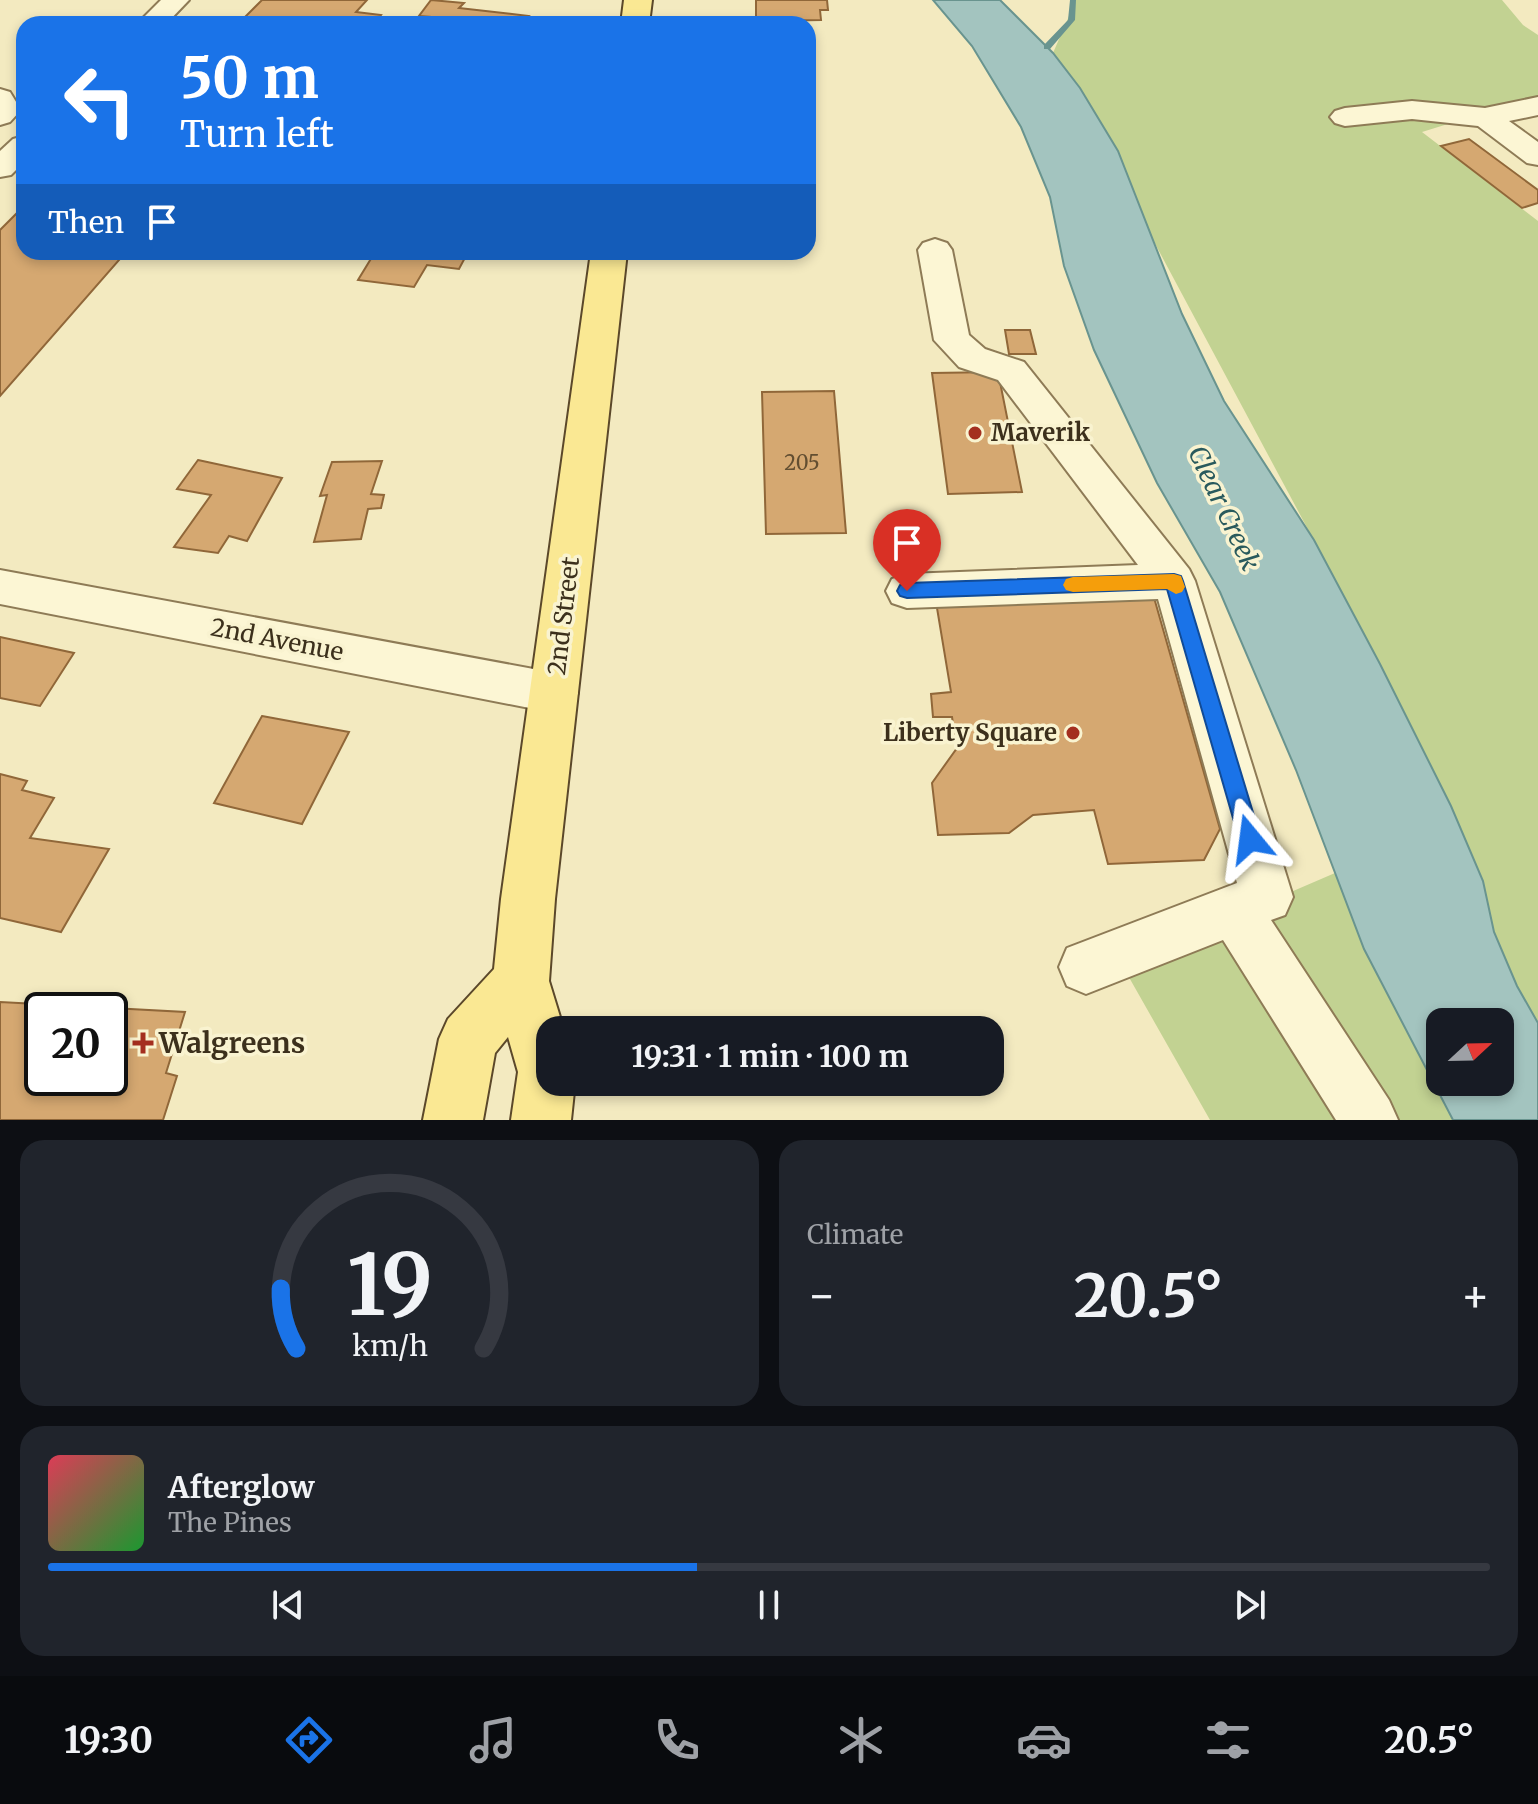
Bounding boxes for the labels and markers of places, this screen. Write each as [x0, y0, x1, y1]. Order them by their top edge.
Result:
place label: Maverik [991, 417, 1090, 448]
marker: Maverik [966, 424, 984, 442]
pin [873, 509, 941, 591]
place label: Liberty Square [883, 717, 1057, 748]
marker: Liberty Square [1064, 724, 1082, 742]
place label: Walgreens [158, 1025, 305, 1061]
marker: Walgreens [134, 1034, 152, 1052]

